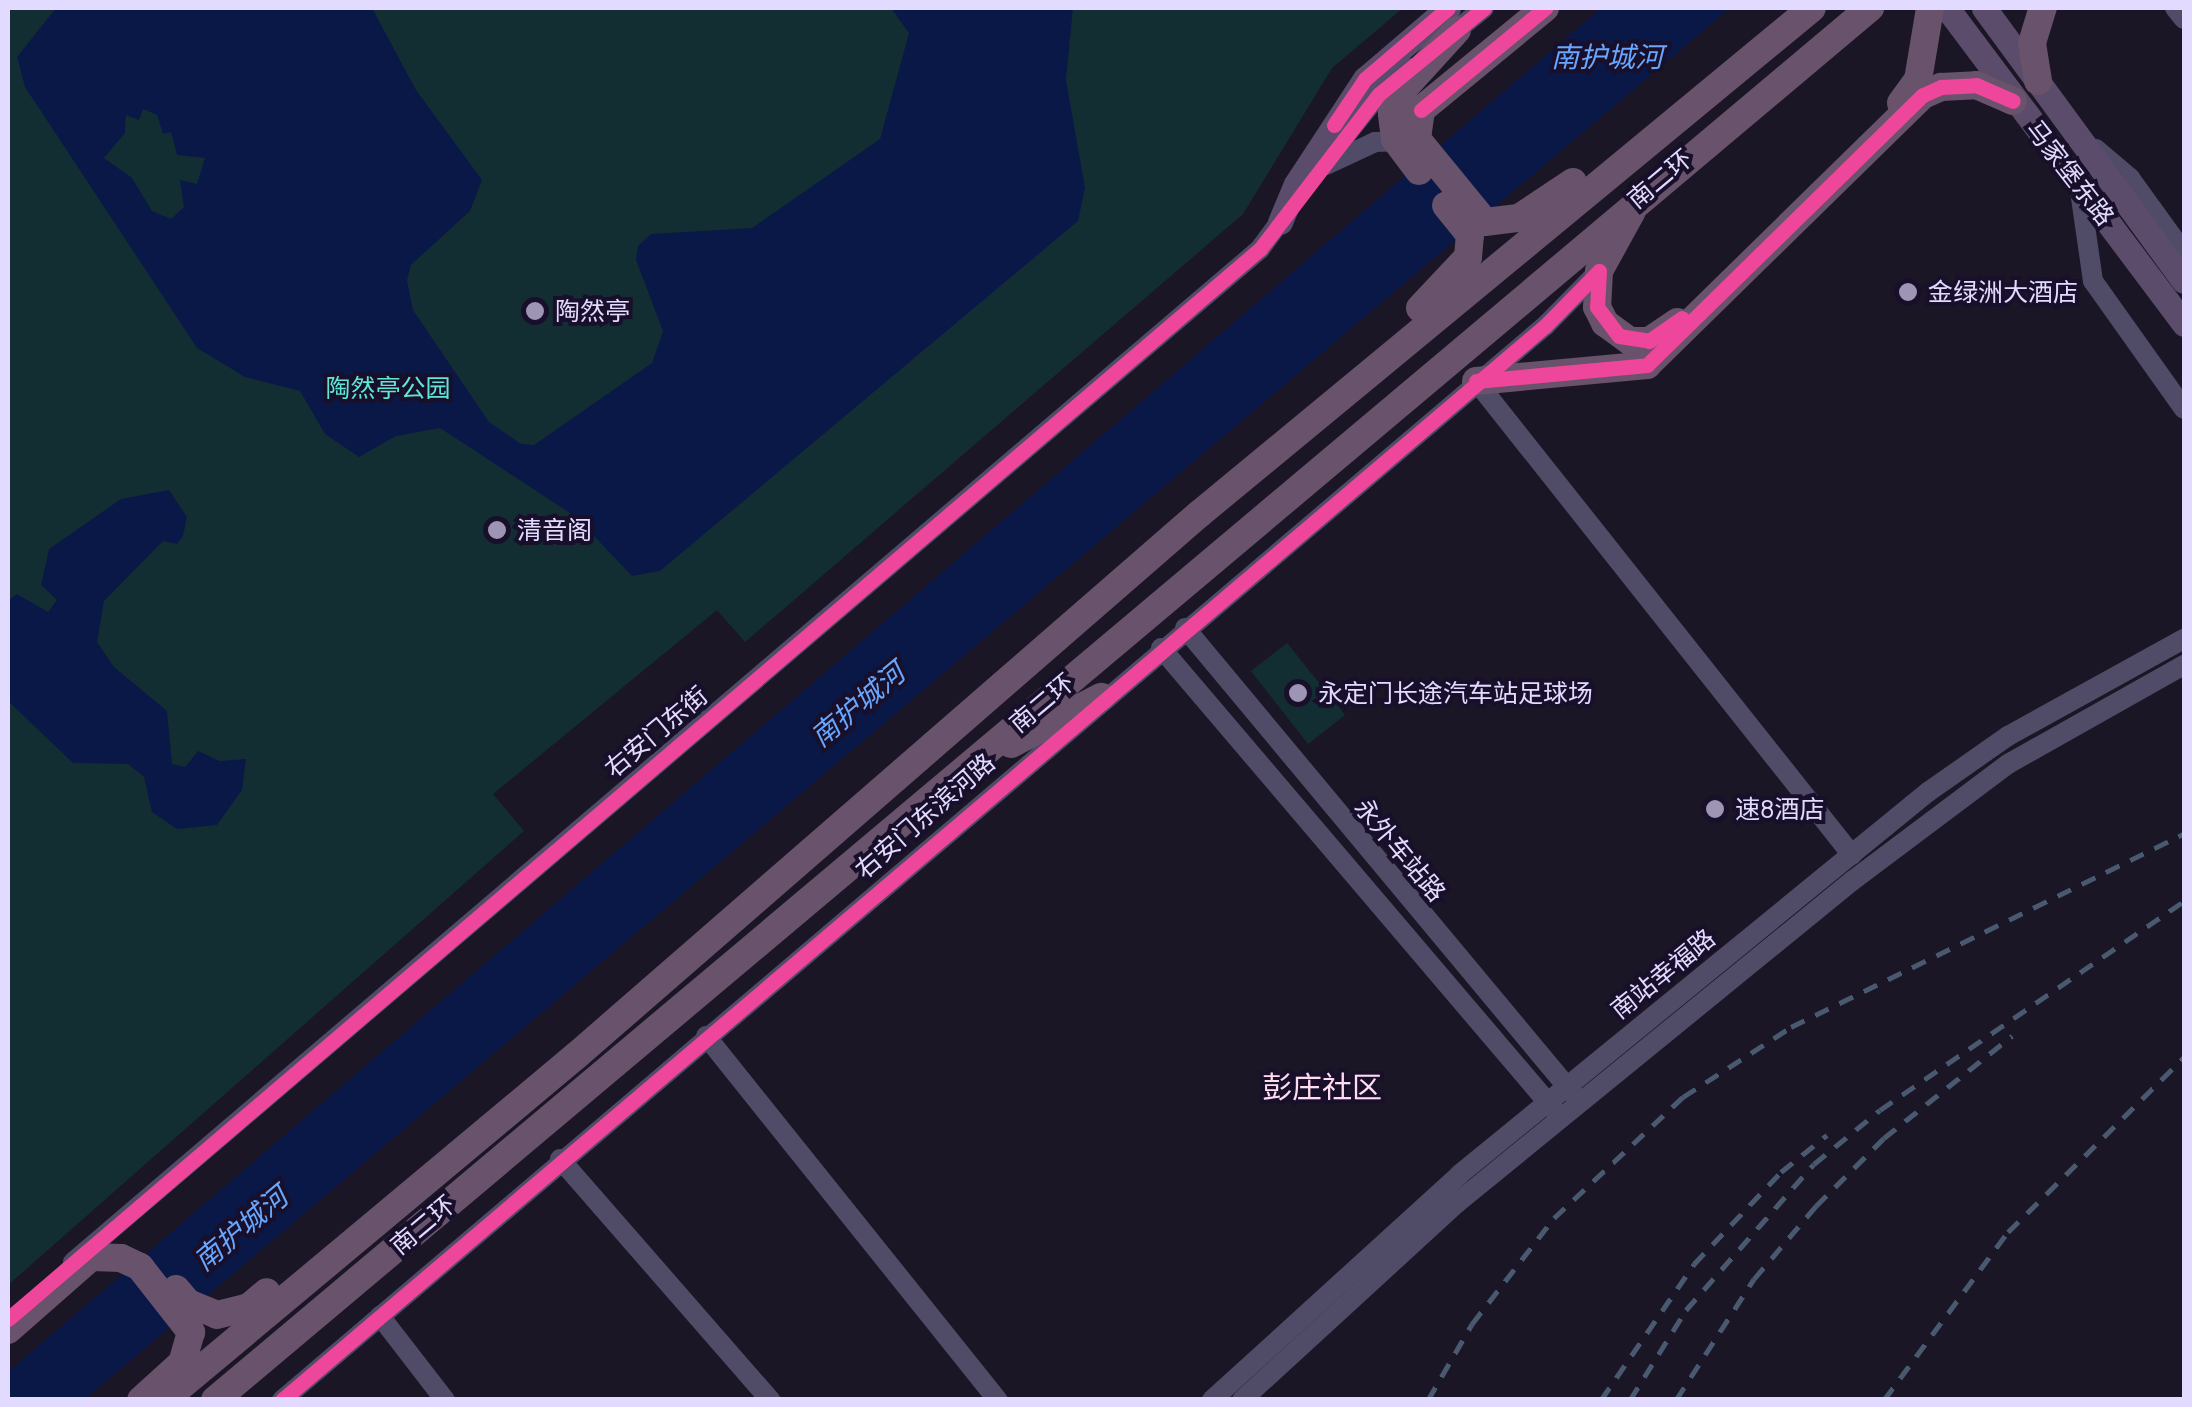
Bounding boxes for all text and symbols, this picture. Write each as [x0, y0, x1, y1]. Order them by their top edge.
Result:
water label: 南护城河 [1551, 39, 1663, 73]
street label: 马家堡东路 [2020, 115, 2120, 231]
street label: 南二环 [1622, 143, 1698, 215]
place label: 金绿洲大酒店 [1928, 277, 2078, 307]
marker: 金绿洲大酒店 [1897, 281, 1919, 303]
place label: 陶然亭 [555, 296, 630, 326]
marker: 陶然亭 [524, 300, 546, 322]
park label: 陶然亭公园 [326, 373, 450, 403]
place label: 清音阁 [517, 515, 592, 545]
marker: 清音阁 [486, 519, 508, 541]
water label: 南护城河 [803, 655, 911, 753]
street label: 南二环 [1004, 667, 1080, 739]
place label: 永定门长途汽车站足球场 [1318, 678, 1593, 708]
street label: 右安门东街 [598, 680, 714, 784]
marker: 永定门长途汽车站足球场 [1287, 682, 1309, 704]
street label: 右安门东滨河路 [849, 747, 1001, 885]
street label: 永外车站路 [1348, 792, 1452, 908]
place label: 速8酒店 [1735, 794, 1825, 824]
marker: 速8酒店 [1704, 798, 1726, 820]
street label: 南站幸福路 [1605, 923, 1721, 1025]
district label: 彭庄社区 [1262, 1069, 1382, 1105]
water label: 南护城河 [186, 1179, 294, 1277]
street label: 南二环 [385, 1189, 461, 1261]

